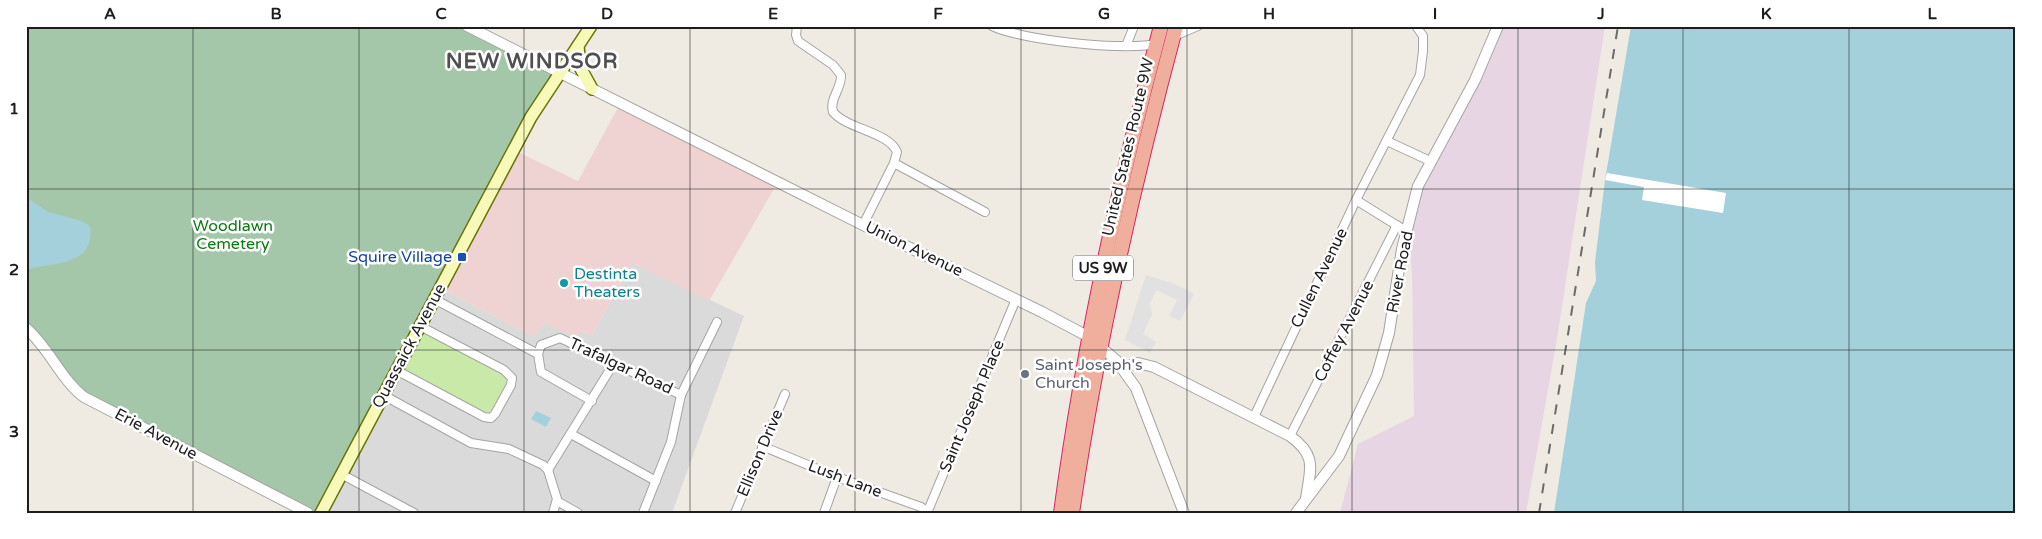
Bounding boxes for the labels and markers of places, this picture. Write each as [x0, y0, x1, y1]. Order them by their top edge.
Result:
place label: Squire Village [348, 247, 452, 267]
marker: Squire Village [456, 251, 468, 263]
place label: Destinta Theaters [574, 264, 640, 302]
marker: Destinta Theaters [558, 277, 570, 289]
place label: Saint Joseph's Church [1035, 355, 1143, 393]
marker: Saint Joseph's Church [1019, 368, 1031, 380]

